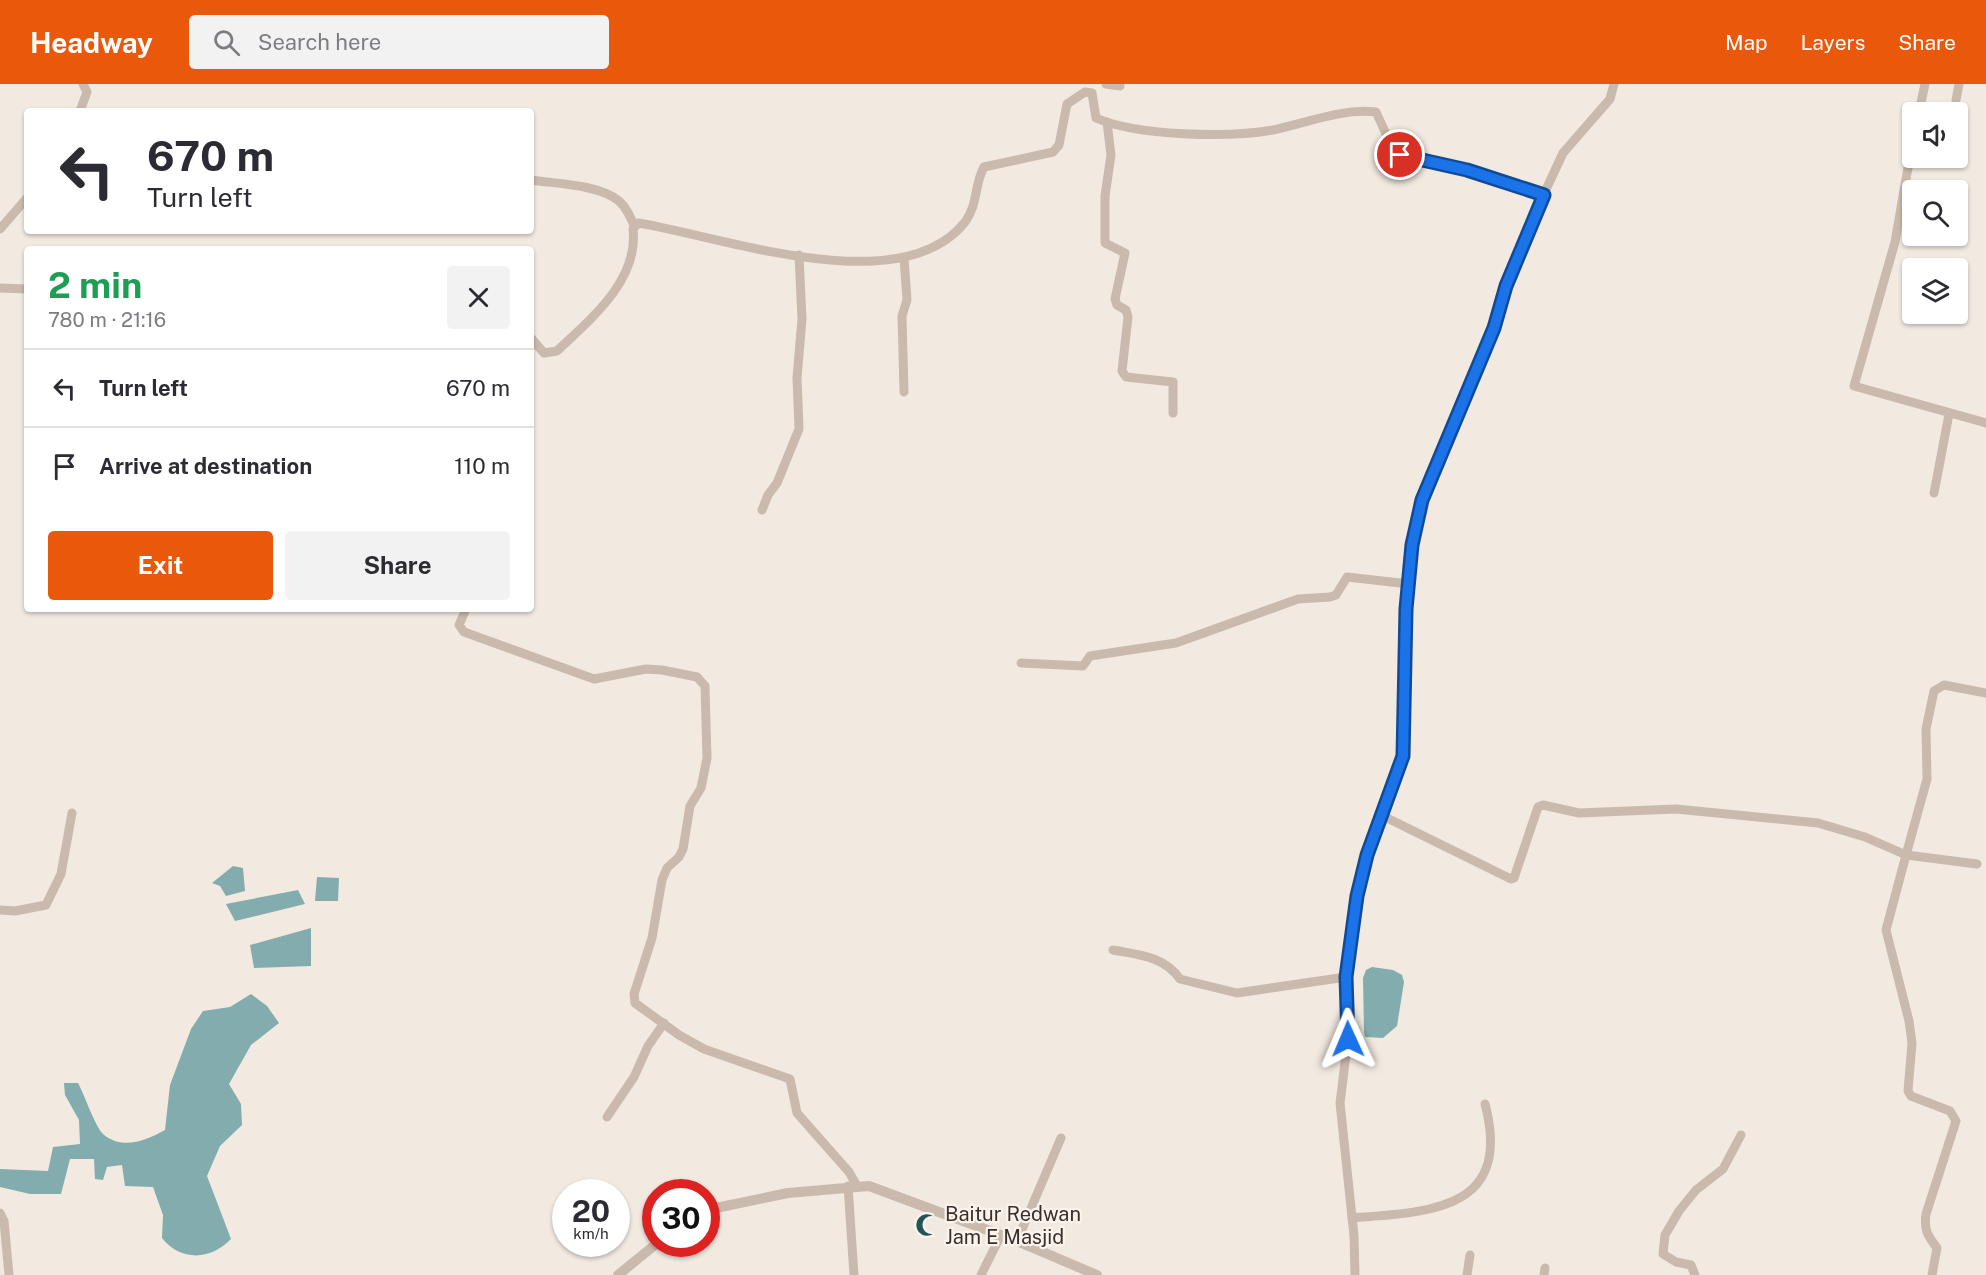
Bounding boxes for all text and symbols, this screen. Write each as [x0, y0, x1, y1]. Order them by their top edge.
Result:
search box [189, 15, 609, 69]
text: Headway [30, 26, 153, 59]
icon: search [210, 26, 243, 59]
text: Search here [258, 29, 381, 55]
text: Map [1725, 30, 1768, 55]
text: Layers [1801, 30, 1865, 55]
text: Share [1898, 30, 1956, 55]
map controls [1902, 102, 1968, 324]
button: sound [1902, 102, 1968, 168]
pin [1374, 129, 1425, 180]
text: 670 m [147, 131, 274, 180]
icon: left [48, 132, 126, 210]
icon: arrive [1383, 138, 1416, 171]
button: search [1902, 180, 1968, 246]
text: Turn left [147, 181, 253, 213]
button: layers [1902, 258, 1968, 324]
text: 2 min [48, 264, 142, 306]
button: close [447, 266, 510, 329]
text: 780 m · 21:16 [48, 308, 166, 332]
icon: left [48, 372, 81, 405]
text: Turn left [99, 375, 188, 401]
text: 670 m [446, 375, 510, 401]
icon: arrive [48, 450, 81, 483]
text: Arrive at destination [99, 453, 312, 479]
text: 110 m [454, 453, 510, 479]
button: Exit [48, 531, 273, 600]
button: Share [285, 531, 510, 600]
position arrow [1316, 1007, 1380, 1071]
speed limit sign: 30 [642, 1179, 720, 1257]
text: 20 [572, 1193, 610, 1229]
place label: Baitur Redwan Jam E Masjid [945, 1202, 1081, 1249]
mosque icon: Baitur Redwan Jam E Masjid [914, 1212, 940, 1238]
text: km/h [573, 1225, 609, 1242]

